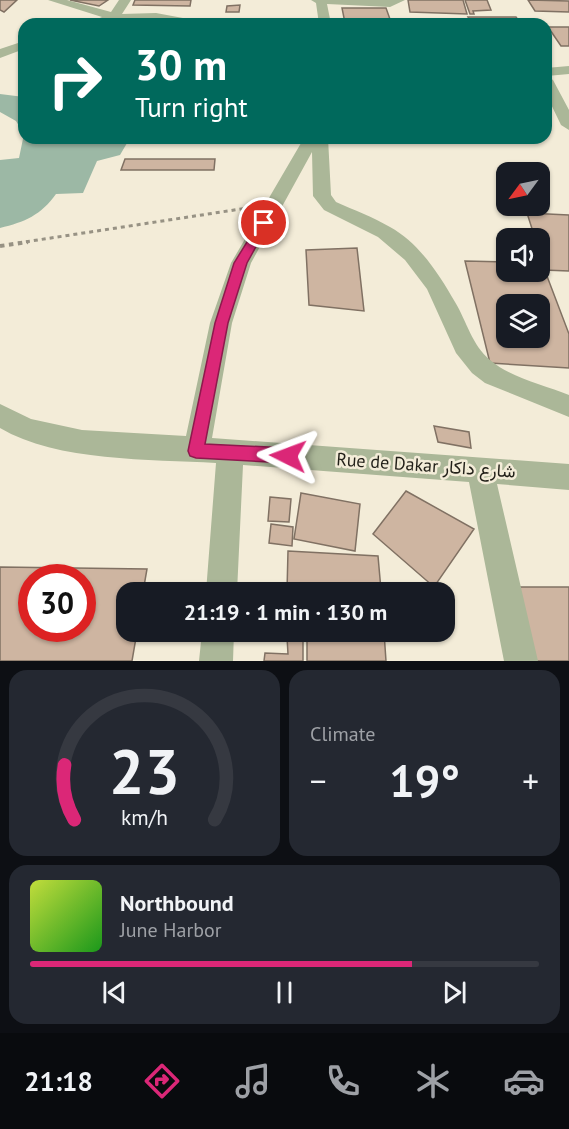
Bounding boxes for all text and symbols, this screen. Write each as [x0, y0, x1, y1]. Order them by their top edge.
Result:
text: 30 m [135, 37, 227, 92]
icon: right [36, 42, 114, 120]
text: Turn right [135, 90, 248, 124]
north arrow [496, 162, 550, 216]
map controls [496, 162, 550, 348]
pin [238, 197, 289, 248]
icon: arrive [247, 206, 280, 239]
button: sound [496, 228, 550, 282]
button: layers [496, 294, 550, 348]
position arrow [256, 424, 320, 488]
street label: Rue de Dakar شارع داكار [336, 447, 516, 484]
speed limit sign: 30 [18, 564, 96, 642]
text: 21:19 · 1 min · 130 m [184, 598, 387, 626]
text: Climate [310, 721, 376, 747]
text: 23 [109, 730, 180, 811]
text: 19° [389, 751, 460, 809]
text: − [310, 759, 327, 802]
text: + [522, 759, 539, 802]
text: km/h [121, 803, 168, 831]
text: Northbound [120, 889, 234, 917]
text: June Harbor [120, 917, 222, 943]
icon: previous [98, 976, 131, 1009]
icon: pause [268, 976, 301, 1009]
icon: next [438, 976, 471, 1009]
icon: directions [141, 1060, 183, 1102]
icon: music [232, 1060, 274, 1102]
icon: phone [322, 1060, 364, 1102]
icon: climate [412, 1060, 454, 1102]
icon: car [503, 1060, 545, 1102]
text: 21:18 [24, 1064, 93, 1098]

